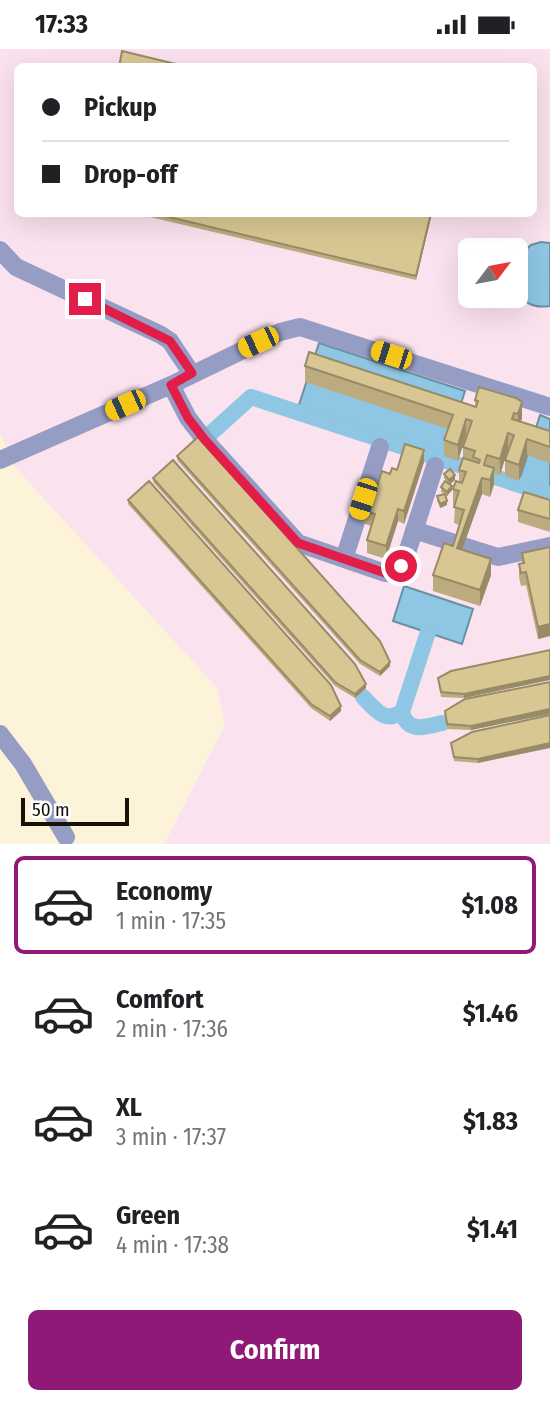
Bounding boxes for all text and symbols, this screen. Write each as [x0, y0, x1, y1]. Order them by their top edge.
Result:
text: 17:33 [35, 9, 88, 40]
text: Pickup [84, 92, 157, 123]
text: Drop-off [84, 159, 177, 190]
north arrow [458, 238, 528, 308]
map controls [458, 238, 528, 308]
route end [69, 283, 101, 315]
car [235, 324, 282, 360]
car [368, 339, 415, 371]
car [102, 387, 149, 423]
car [347, 476, 380, 522]
route start [385, 550, 417, 582]
scale bar [21, 795, 130, 827]
text: 50 m [32, 798, 70, 821]
icon: car [32, 874, 95, 937]
text: Economy [116, 876, 212, 907]
text: $1.08 [461, 890, 518, 921]
text: 1 min · 17:35 [116, 907, 226, 935]
icon: car [32, 982, 95, 1045]
text: Comfort [116, 984, 204, 1015]
text: $1.46 [463, 998, 518, 1029]
text: 2 min · 17:36 [116, 1015, 228, 1043]
icon: car [32, 1090, 95, 1153]
text: XL [116, 1092, 142, 1123]
text: $1.83 [463, 1106, 518, 1137]
text: 3 min · 17:37 [116, 1123, 226, 1151]
icon: car [32, 1198, 95, 1261]
text: Green [116, 1200, 180, 1231]
text: $1.41 [467, 1214, 518, 1245]
text: 4 min · 17:38 [116, 1231, 229, 1259]
button: Confirm [28, 1310, 522, 1390]

